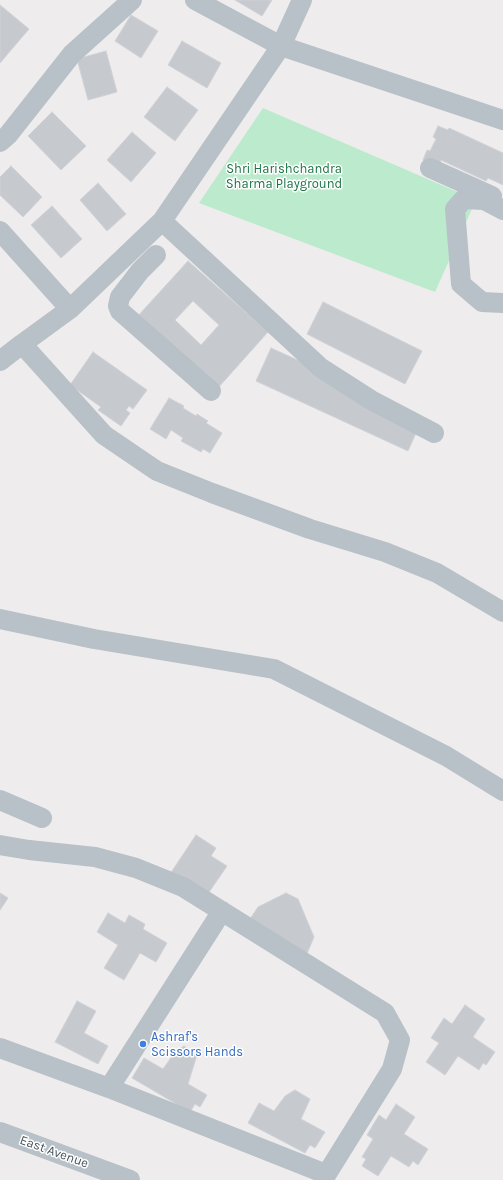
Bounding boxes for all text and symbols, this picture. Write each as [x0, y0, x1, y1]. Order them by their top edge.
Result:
park label: Shri Harishchandra Sharma Playground [226, 161, 342, 192]
place label: Ashraf's Scissors Hands [151, 1029, 243, 1060]
marker: Ashraf's Scissors Hands [138, 1039, 148, 1049]
street label: East Avenue [17, 1132, 91, 1172]

